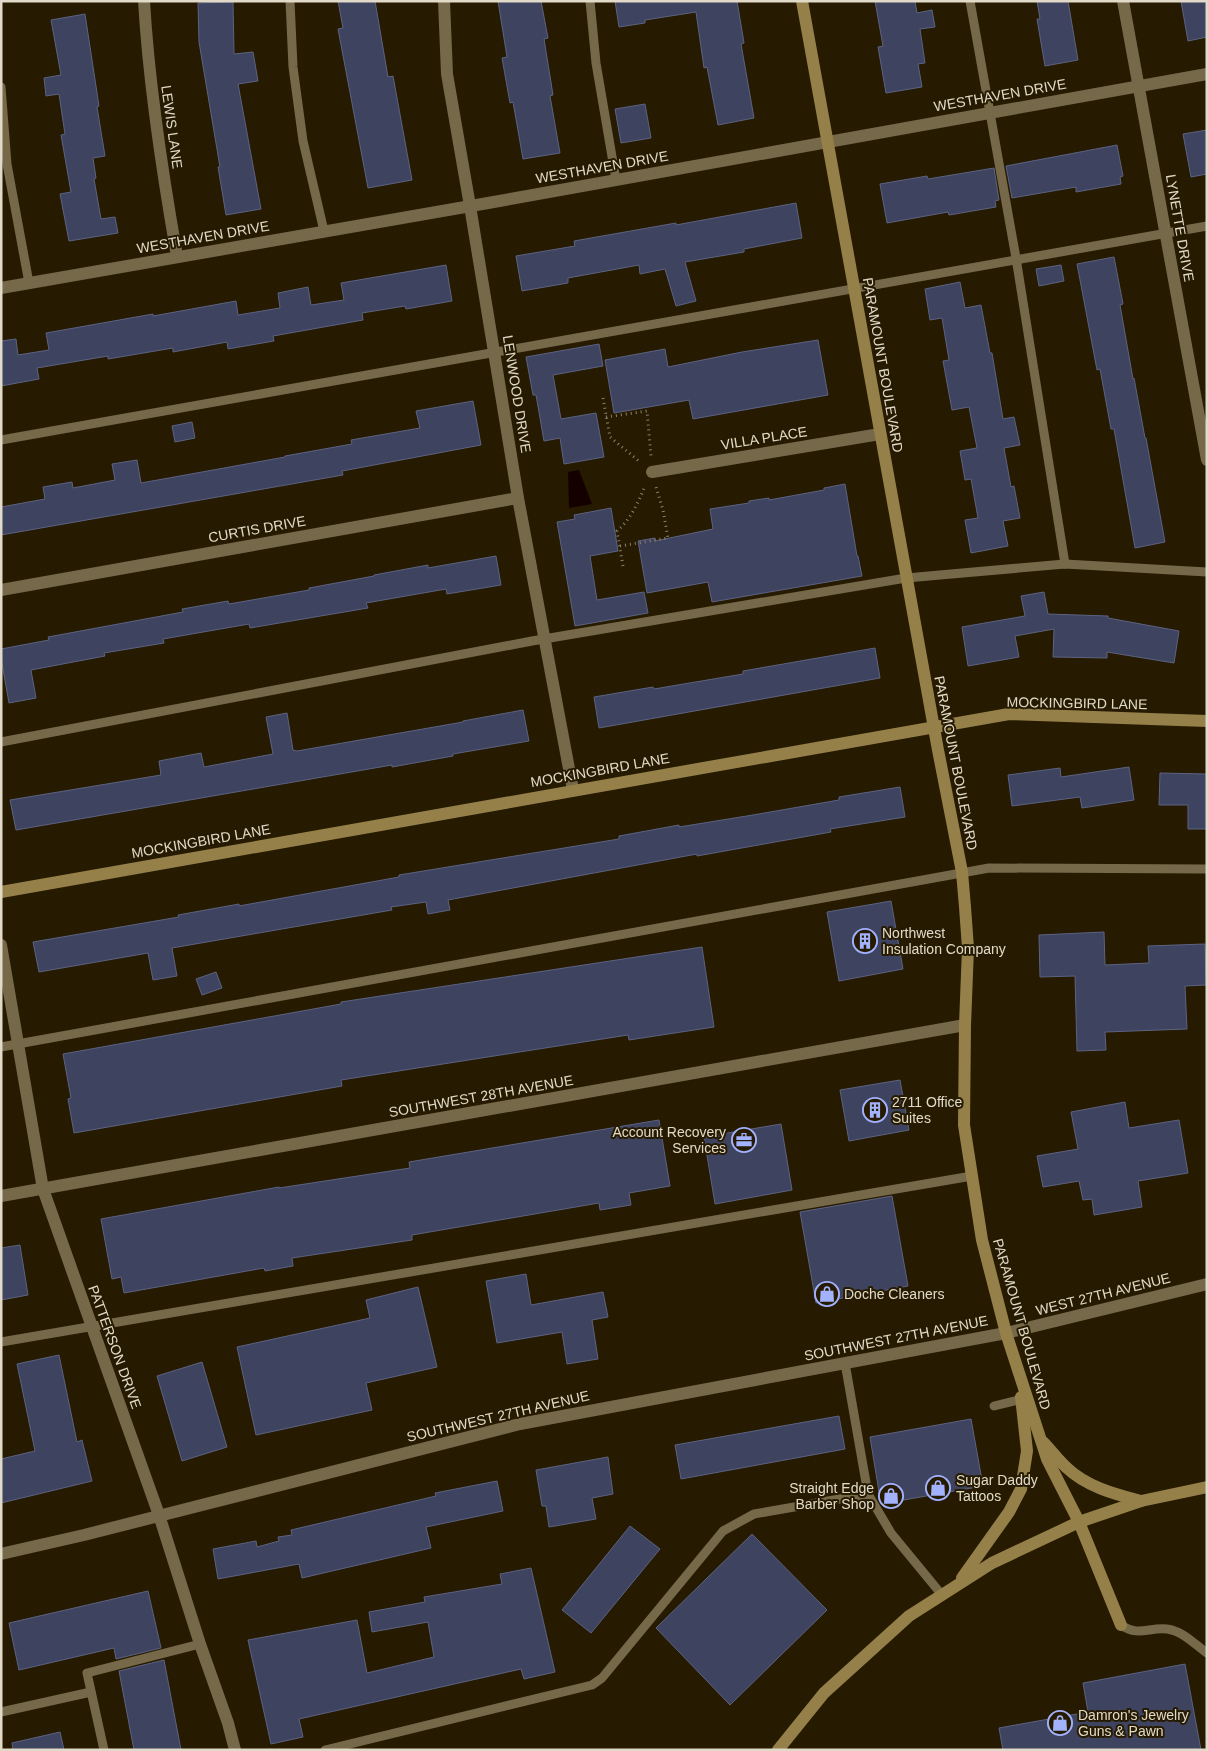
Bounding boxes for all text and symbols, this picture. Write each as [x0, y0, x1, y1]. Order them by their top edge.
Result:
street label: WESTHAVEN DRIVE [932, 75, 1068, 115]
street label: LEWIS LANE [158, 84, 186, 170]
street label: WESTHAVEN DRIVE [534, 147, 670, 187]
street label: LYNETTE DRIVE [1163, 173, 1197, 283]
street label: WESTHAVEN DRIVE [135, 217, 271, 257]
street label: PARAMOUNT BOULEVARD [860, 276, 906, 454]
street label: LENWOOD DRIVE [500, 334, 534, 454]
street label: VILLA PLACE [720, 423, 808, 453]
street label: CURTIS DRIVE [207, 513, 307, 545]
street label: PARAMOUNT BOULEVARD [931, 674, 981, 852]
street label: MOCKINGBIRD LANE [1006, 694, 1148, 712]
street label: MOCKINGBIRD LANE [529, 750, 671, 790]
street label: MOCKINGBIRD LANE [130, 821, 272, 861]
place label: Northwest Insulation Company [882, 925, 1006, 957]
building icon: Northwest Insulation Company [852, 928, 878, 954]
street label: SOUTHWEST 28TH AVENUE [388, 1072, 574, 1120]
place label: 2711 Office Suites [892, 1094, 963, 1126]
building icon: 2711 Office Suites [862, 1097, 888, 1123]
place label: Account Recovery Services [612, 1124, 726, 1156]
office icon: Account Recovery Services [731, 1127, 757, 1153]
street label: PARAMOUNT BOULEVARD [990, 1237, 1054, 1411]
street label: WEST 27TH AVENUE [1034, 1270, 1172, 1318]
shop icon: Doche Cleaners [814, 1281, 840, 1307]
street label: PATTERSON DRIVE [85, 1283, 145, 1411]
place label: Doche Cleaners [844, 1286, 944, 1302]
street label: SOUTHWEST 27TH AVENUE [803, 1312, 989, 1364]
street label: SOUTHWEST 27TH AVENUE [405, 1387, 591, 1445]
place label: Sugar Daddy Tattoos [956, 1472, 1038, 1504]
shop icon: Sugar Daddy Tattoos [925, 1475, 951, 1501]
place label: Straight Edge Barber Shop [789, 1480, 874, 1512]
shop icon: Straight Edge Barber Shop [878, 1483, 904, 1509]
place label: Damron's Jewelry Guns & Pawn [1078, 1707, 1189, 1739]
shop icon: Damron's Jewelry Guns & Pawn [1047, 1710, 1073, 1736]

